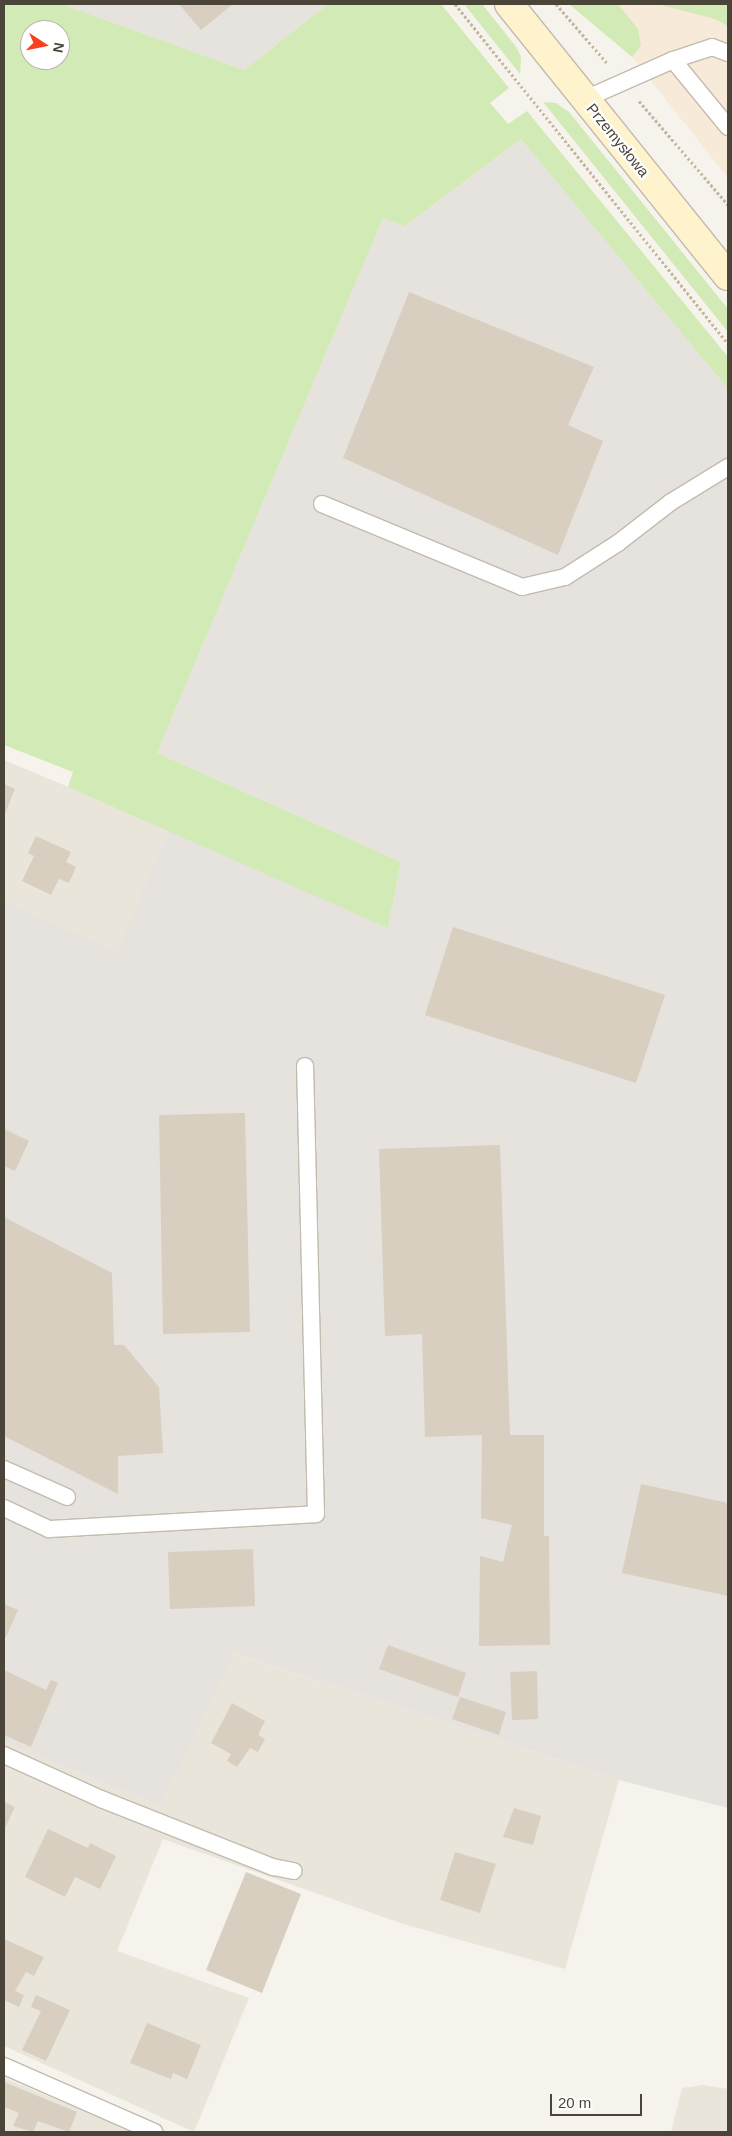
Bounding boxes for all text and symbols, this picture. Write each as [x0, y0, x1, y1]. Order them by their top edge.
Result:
north arrow [20, 20, 70, 70]
text: N [50, 41, 68, 54]
street label: Przemysłowa [583, 100, 653, 180]
scale bar [552, 2084, 644, 2116]
text: 20 m [558, 2094, 591, 2111]

